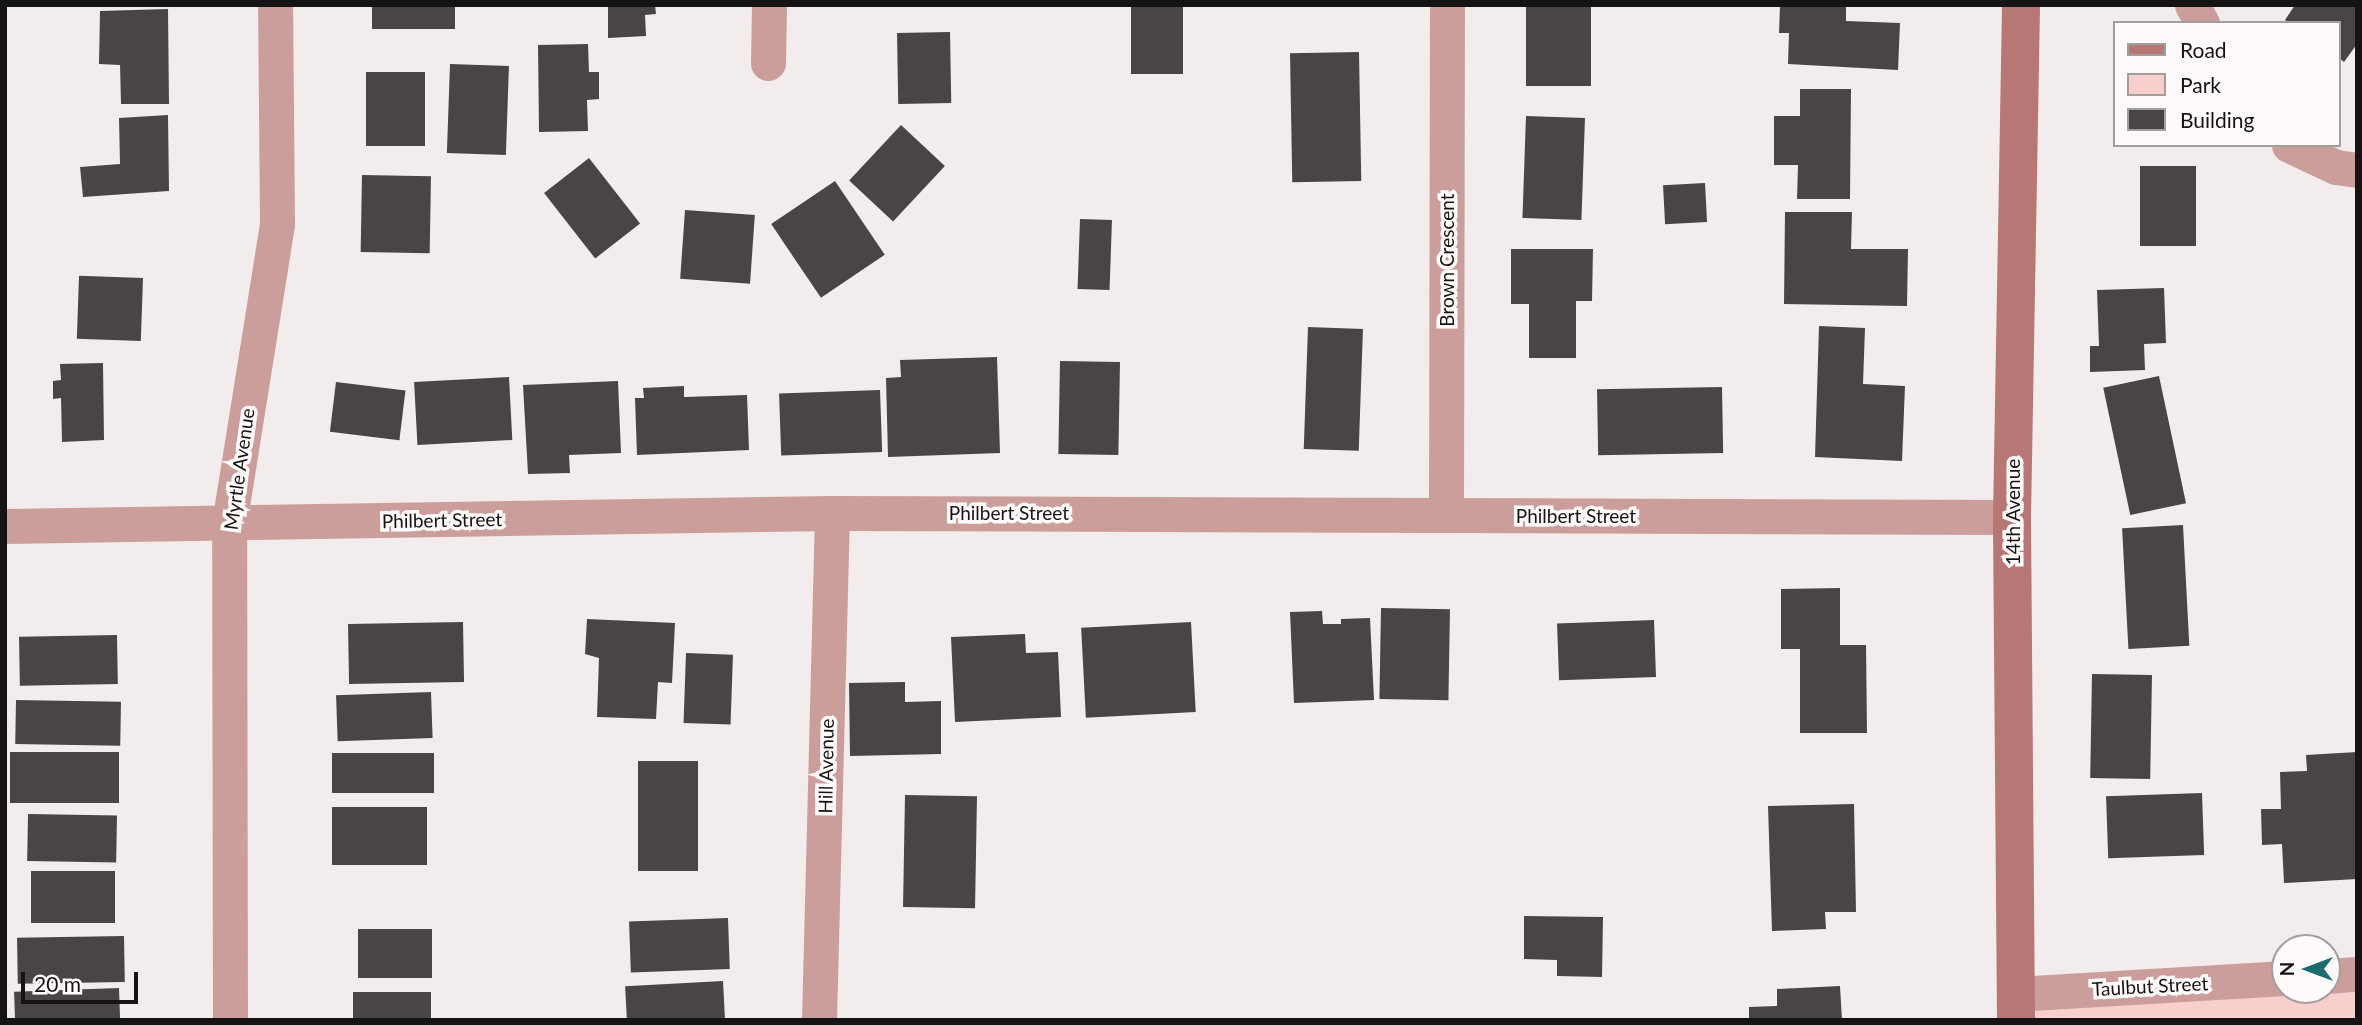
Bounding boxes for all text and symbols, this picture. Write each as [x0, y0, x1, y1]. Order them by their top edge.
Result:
legend [2114, 21, 2341, 147]
text: Road [2180, 37, 2227, 62]
text: Park [2180, 72, 2221, 97]
text: Building [2180, 107, 2255, 132]
street label: Brown Crescent [1436, 193, 1458, 327]
street label: Myrtle Avenue [219, 406, 259, 532]
street label: 14th Avenue [2002, 458, 2024, 566]
street label: Philbert Street [949, 502, 1069, 524]
street label: Philbert Street [1516, 505, 1636, 527]
street label: Philbert Street [382, 508, 502, 532]
street label: Hill Avenue [814, 718, 838, 814]
north arrow [2271, 934, 2341, 1004]
scale bar [24, 958, 142, 1002]
text: N [2275, 962, 2298, 976]
text: 20 m [34, 971, 81, 996]
street label: Taulbut Street [2091, 972, 2209, 1000]

